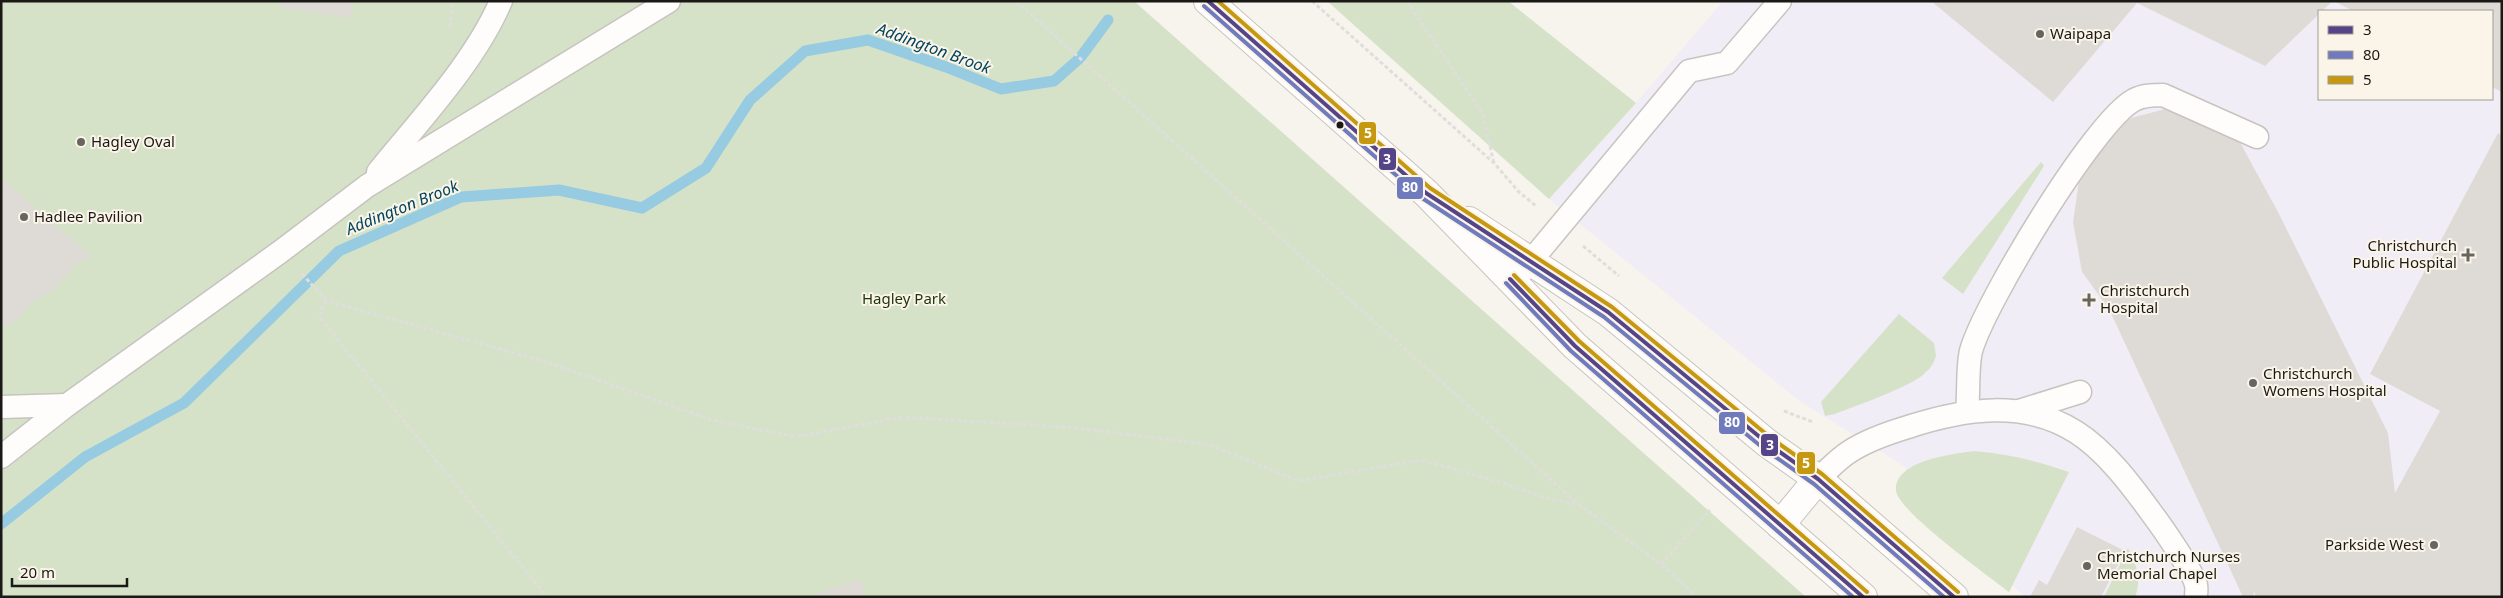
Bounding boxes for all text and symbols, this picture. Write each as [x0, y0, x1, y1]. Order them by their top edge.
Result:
legend [2318, 10, 2493, 100]
water label: Addington Brook [873, 17, 995, 79]
text: 3 [2363, 19, 2372, 39]
place label: Waipapa [2050, 23, 2111, 43]
marker: Waipapa [2034, 28, 2046, 40]
text: 80 [2363, 44, 2380, 64]
text: 5 [2363, 69, 2372, 89]
unlabelled marker [1335, 120, 1345, 130]
line badge: 5 [1358, 121, 1377, 145]
text: 5 [1364, 123, 1372, 142]
place label: Hagley Oval [91, 131, 175, 151]
marker: Hagley Oval [75, 136, 87, 148]
line badge: 3 [1378, 147, 1397, 171]
text: 3 [1383, 149, 1391, 168]
water label: Addington Brook [342, 174, 463, 240]
line badge: 80 [1396, 176, 1424, 200]
text: 80 [1402, 177, 1418, 196]
place label: Hadlee Pavilion [34, 206, 143, 226]
marker: Hadlee Pavilion [18, 211, 30, 223]
place label: Christchurch Public Hospital [2352, 235, 2457, 272]
marker: Christchurch Public Hospital [2461, 248, 2475, 262]
place label: Christchurch Hospital [2100, 280, 2190, 317]
park label: Hagley Park [862, 288, 946, 308]
marker: Christchurch Hospital [2082, 293, 2096, 307]
place label: Christchurch Womens Hospital [2263, 363, 2387, 400]
marker: Christchurch Womens Hospital [2247, 377, 2259, 389]
line badge: 80 [1718, 411, 1746, 435]
text: 80 [1724, 412, 1740, 431]
line badge: 3 [1760, 433, 1779, 457]
text: 3 [1766, 435, 1774, 454]
line badge: 5 [1796, 451, 1816, 475]
text: 5 [1802, 453, 1810, 472]
place label: Parkside West [2325, 534, 2425, 554]
marker: Parkside West [2428, 539, 2440, 551]
place label: Christchurch Nurses Memorial Chapel [2097, 546, 2240, 583]
scale bar [12, 556, 128, 588]
marker: Christchurch Nurses Memorial Chapel [2081, 560, 2093, 572]
text: 20 m [20, 562, 55, 582]

